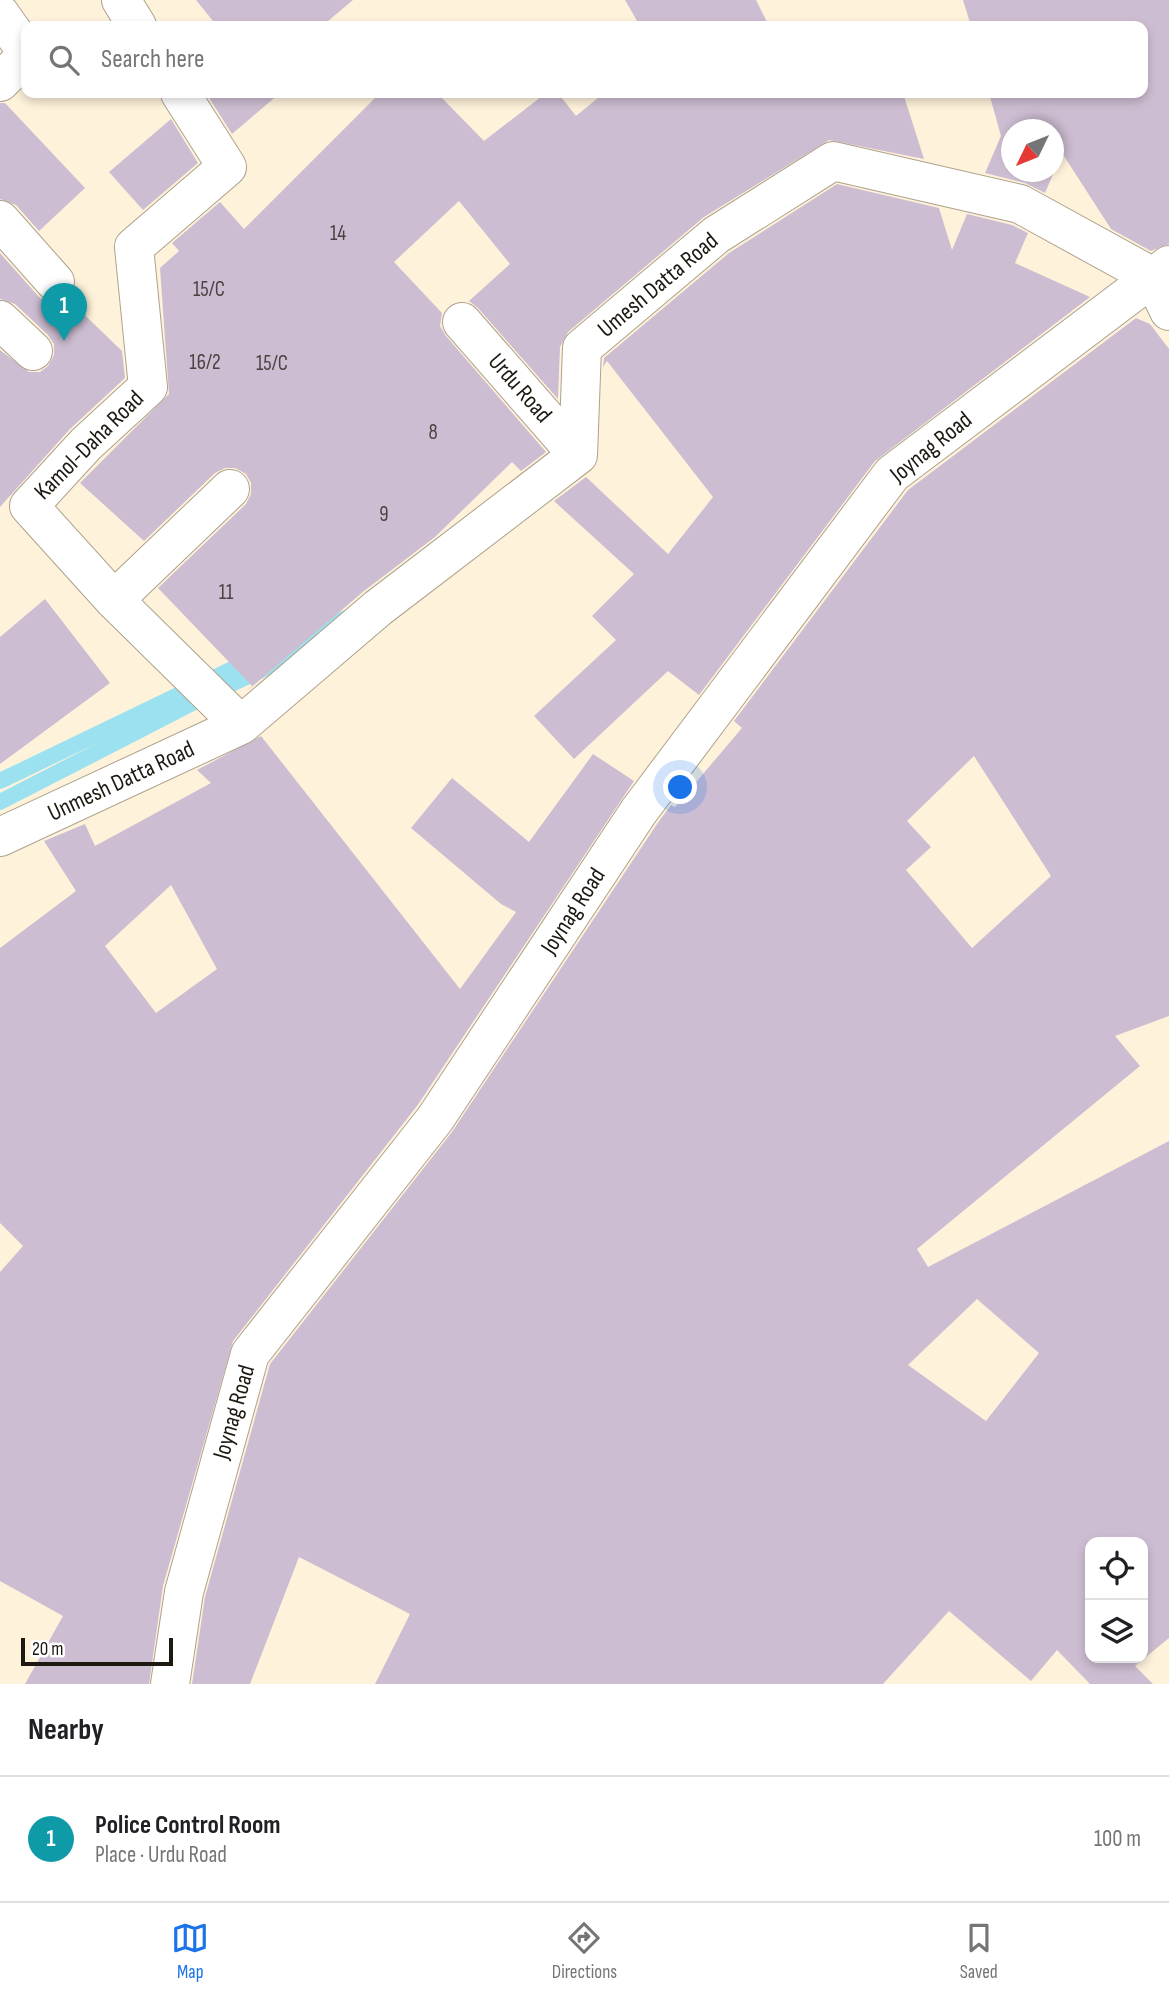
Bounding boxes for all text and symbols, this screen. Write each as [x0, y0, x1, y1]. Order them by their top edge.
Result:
search box [21, 21, 1148, 98]
icon: search [45, 41, 83, 79]
text: Search here [101, 44, 204, 75]
north arrow [1001, 119, 1064, 182]
house number: 14 [330, 221, 346, 246]
street label: Umesh Datta Road [592, 226, 724, 344]
house number: 15/C [193, 277, 225, 302]
pin: 1 [41, 283, 87, 341]
street label: Urdu Road [482, 347, 558, 429]
house number: 16/2 [189, 350, 221, 375]
house number: 15/C [256, 351, 288, 376]
street label: Kamol-Daha Road [28, 384, 150, 506]
street label: Joynag Road [883, 405, 978, 489]
house number: 8 [428, 420, 438, 445]
house number: 9 [379, 502, 389, 527]
house number: 11 [219, 580, 234, 605]
street label: Unmesh Datta Road [43, 734, 199, 828]
your location [663, 770, 697, 804]
street label: Joynag Road [534, 862, 612, 960]
street label: Joynag Road [206, 1361, 261, 1464]
map controls [1085, 1537, 1148, 1663]
button: locate [1085, 1537, 1148, 1600]
button: layers [1085, 1600, 1148, 1663]
scale bar [21, 1635, 173, 1667]
text: 20 m [32, 1638, 64, 1661]
text: Nearby [28, 1712, 104, 1748]
text: Police Control Room [95, 1810, 281, 1841]
text: 1 [46, 1825, 56, 1853]
text: 100 m [1094, 1825, 1141, 1853]
text: Place · Urdu Road [95, 1841, 227, 1869]
tab: Map [171, 1919, 209, 1984]
tab: Directions [552, 1919, 617, 1984]
tab: Saved [960, 1919, 998, 1984]

